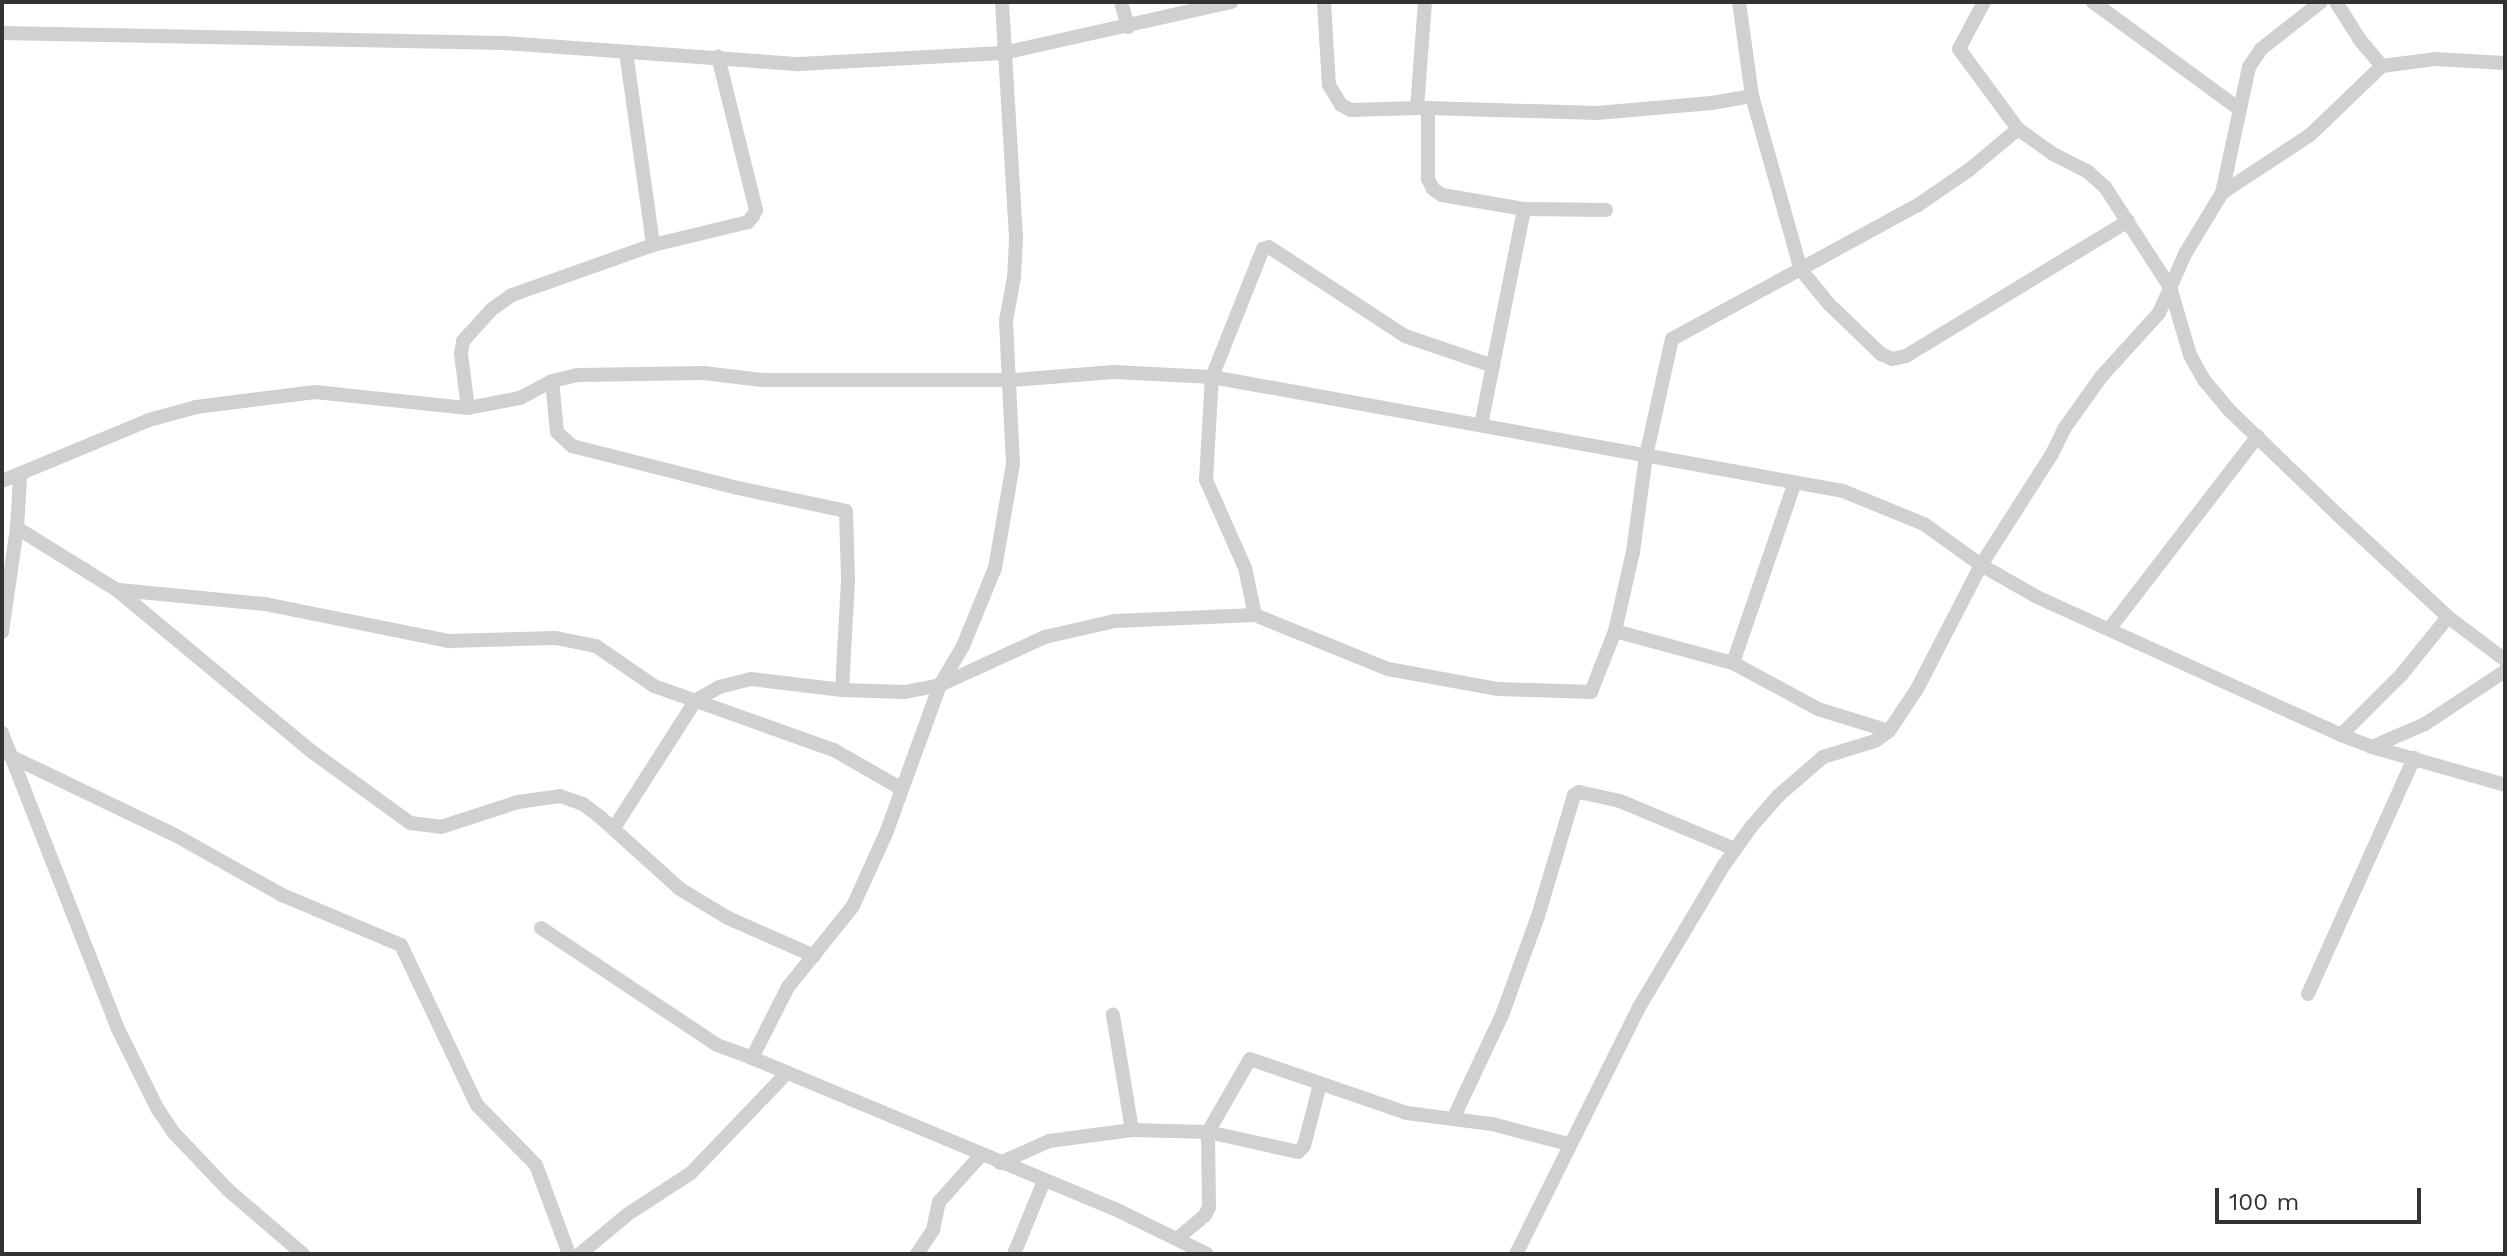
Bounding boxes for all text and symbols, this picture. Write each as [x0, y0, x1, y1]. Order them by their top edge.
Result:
scale bar [2219, 1172, 2425, 1222]
text: 100 m [2229, 1188, 2299, 1216]

